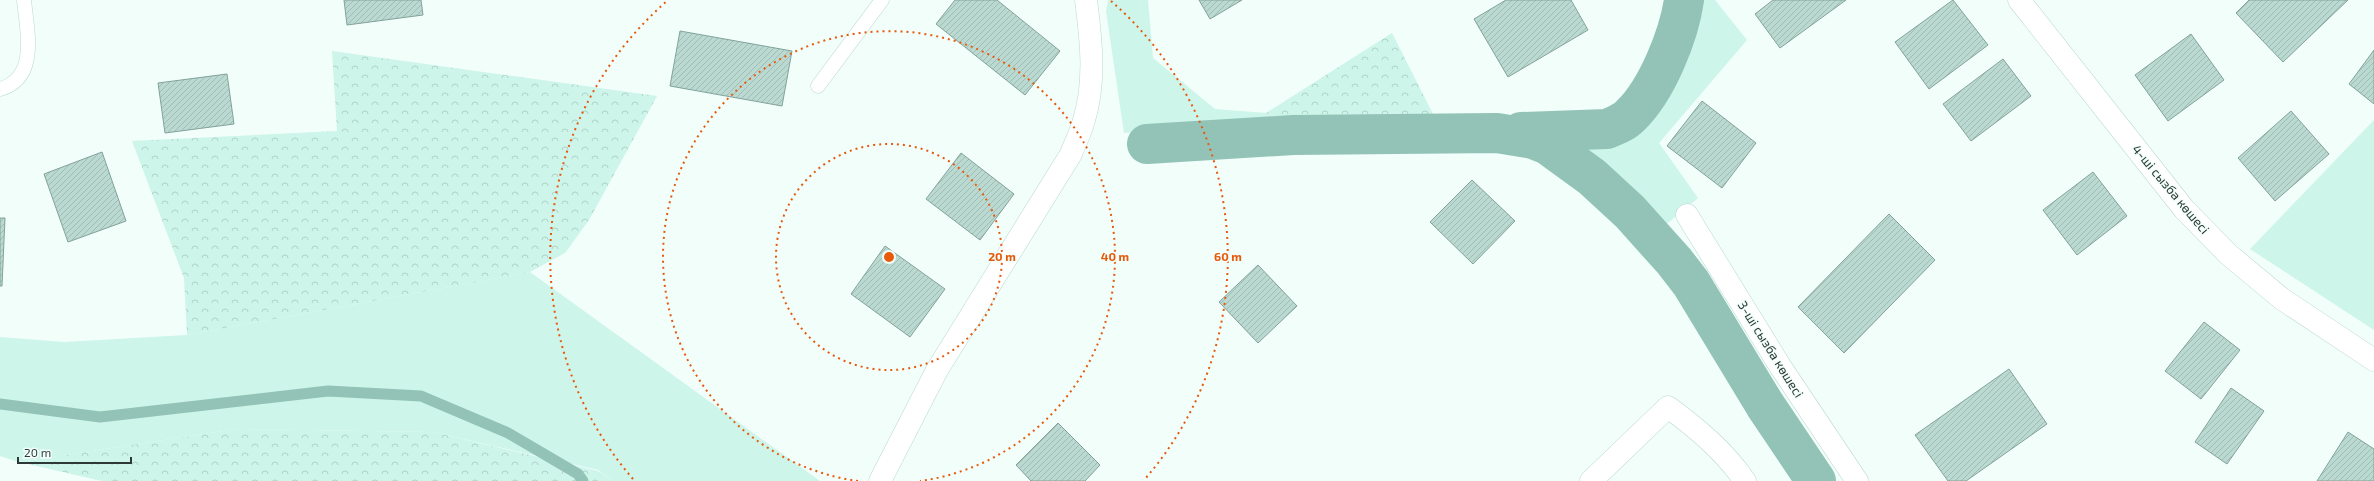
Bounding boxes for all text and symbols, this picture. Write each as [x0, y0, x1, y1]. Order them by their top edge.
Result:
street label: 4-ші сызба көшесі [2129, 141, 2213, 237]
text: 20 m [988, 249, 1016, 263]
text: 40 m [1101, 249, 1129, 263]
text: 60 m [1214, 249, 1242, 263]
centre of rings [882, 250, 896, 264]
street label: 3-ші сызба көшесі [1735, 298, 1807, 400]
scale bar [18, 439, 131, 465]
text: 20 m [24, 445, 51, 459]

